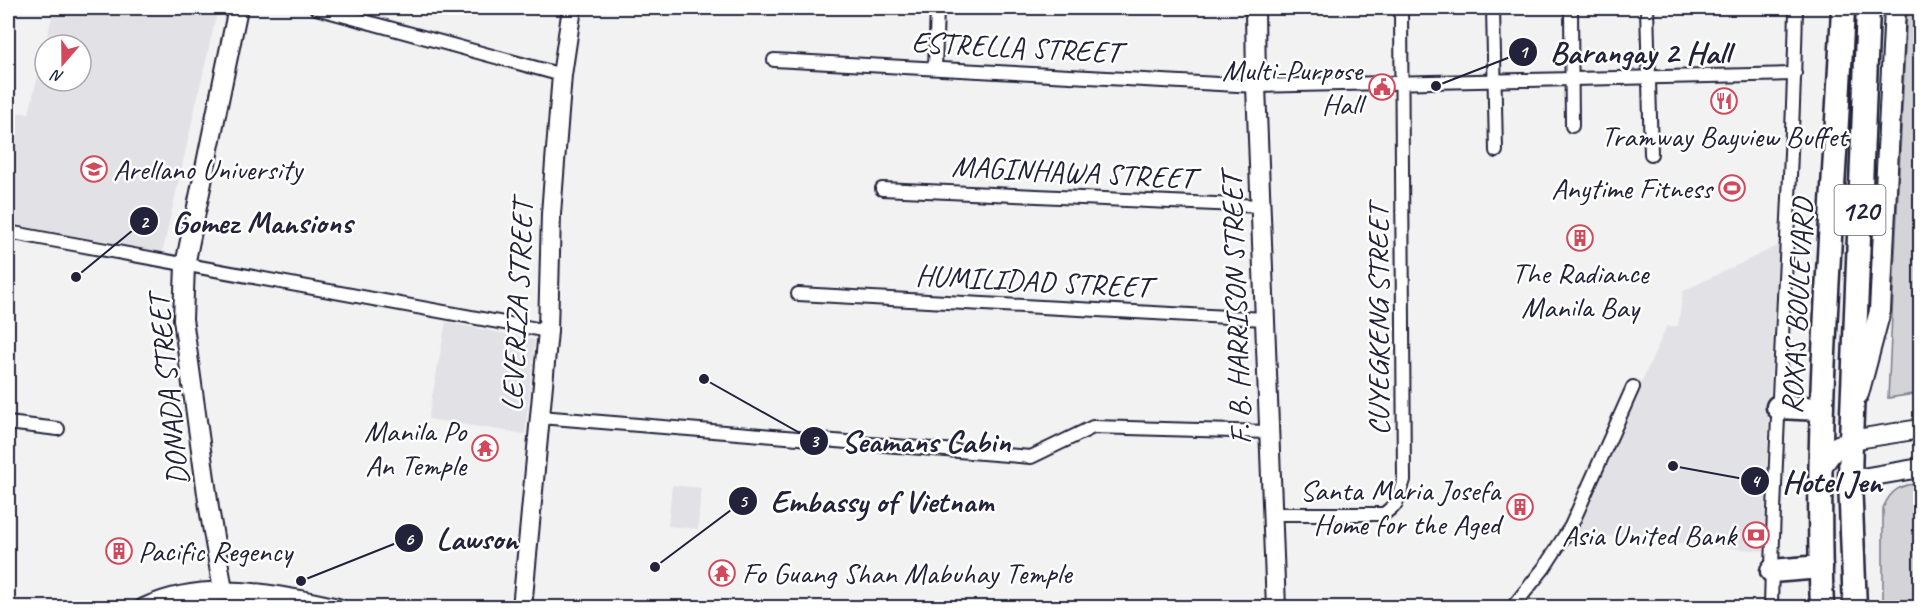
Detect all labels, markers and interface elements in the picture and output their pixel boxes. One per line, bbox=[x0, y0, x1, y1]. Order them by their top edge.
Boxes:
street label: ESTRELLA STREET bbox=[911, 23, 1128, 72]
callout: Barangay 2 Hall bbox=[1508, 27, 1742, 77]
text: Barangay 2 Hall bbox=[1550, 32, 1736, 73]
north arrow bbox=[33, 33, 93, 93]
text: 1 bbox=[1519, 41, 1529, 63]
place label: Multi-Purpose Hall bbox=[1222, 51, 1367, 123]
text: N bbox=[47, 64, 66, 87]
public building icon: Multi-Purpose Hall bbox=[1367, 72, 1397, 102]
restaurant icon: Tramway Bayview Buffet bbox=[1709, 86, 1739, 116]
place label: Tramway Bayview Buffet bbox=[1601, 117, 1850, 155]
street label: MAGINHAWA STREET bbox=[951, 147, 1202, 198]
place label: Arellano University bbox=[113, 150, 305, 188]
school or university icon: Arellano University bbox=[79, 154, 109, 184]
street label: F. B. HARRISON STREET bbox=[1212, 166, 1260, 445]
place label: Anytime Fitness bbox=[1551, 169, 1715, 207]
sports icon: Anytime Fitness bbox=[1717, 173, 1747, 203]
road number: 120 bbox=[1834, 185, 1886, 235]
street label: LEVERIZA STREET bbox=[493, 193, 542, 412]
street label: ROXAS BOULEVARD bbox=[1772, 195, 1822, 415]
callout: Gomez Mansions bbox=[129, 196, 365, 246]
street label: CUYEGKENG STREET bbox=[1359, 198, 1397, 435]
text: Gomez Mansions bbox=[172, 202, 355, 243]
text: 2 bbox=[140, 211, 150, 233]
building icon: The Radiance Manila Bay bbox=[1565, 223, 1595, 253]
place label: The Radiance Manila Bay bbox=[1512, 254, 1651, 326]
street label: HUMILIDAD STREET bbox=[915, 256, 1158, 306]
street label: DONADA STREET bbox=[138, 287, 197, 487]
place label: Manila Po An Temple bbox=[364, 412, 468, 484]
callout: Seamans Cabin bbox=[799, 416, 1022, 466]
text: Seamans Cabin bbox=[842, 421, 1012, 462]
text: 3 bbox=[810, 430, 820, 452]
temple icon: Manila Po An Temple bbox=[470, 433, 500, 463]
callout: Hotel Jen bbox=[1740, 456, 1894, 506]
text: Hotel Jen bbox=[1782, 461, 1884, 502]
text: 4 bbox=[1751, 470, 1761, 492]
place label: Santa Maria Josefa Home for the Aged bbox=[1300, 471, 1504, 543]
callout: Embassy of Vietnam bbox=[728, 476, 1005, 526]
text: Embassy of Vietnam bbox=[770, 481, 995, 522]
text: 5 bbox=[739, 490, 749, 512]
building icon: Santa Maria Josefa Home for the Aged bbox=[1505, 492, 1535, 522]
callout: Lawson bbox=[394, 513, 529, 563]
place label: Asia United Bank bbox=[1562, 516, 1738, 554]
text: Lawson bbox=[436, 518, 520, 559]
bank icon: Asia United Bank bbox=[1741, 520, 1771, 550]
text: 6 bbox=[405, 528, 415, 550]
place label: Pacific Regency bbox=[138, 532, 295, 570]
building icon: Pacific Regency bbox=[104, 536, 134, 566]
place label: Fo Guang Shan Mabuhay Temple bbox=[742, 554, 1074, 592]
temple icon: Fo Guang Shan Mabuhay Temple bbox=[707, 558, 737, 588]

